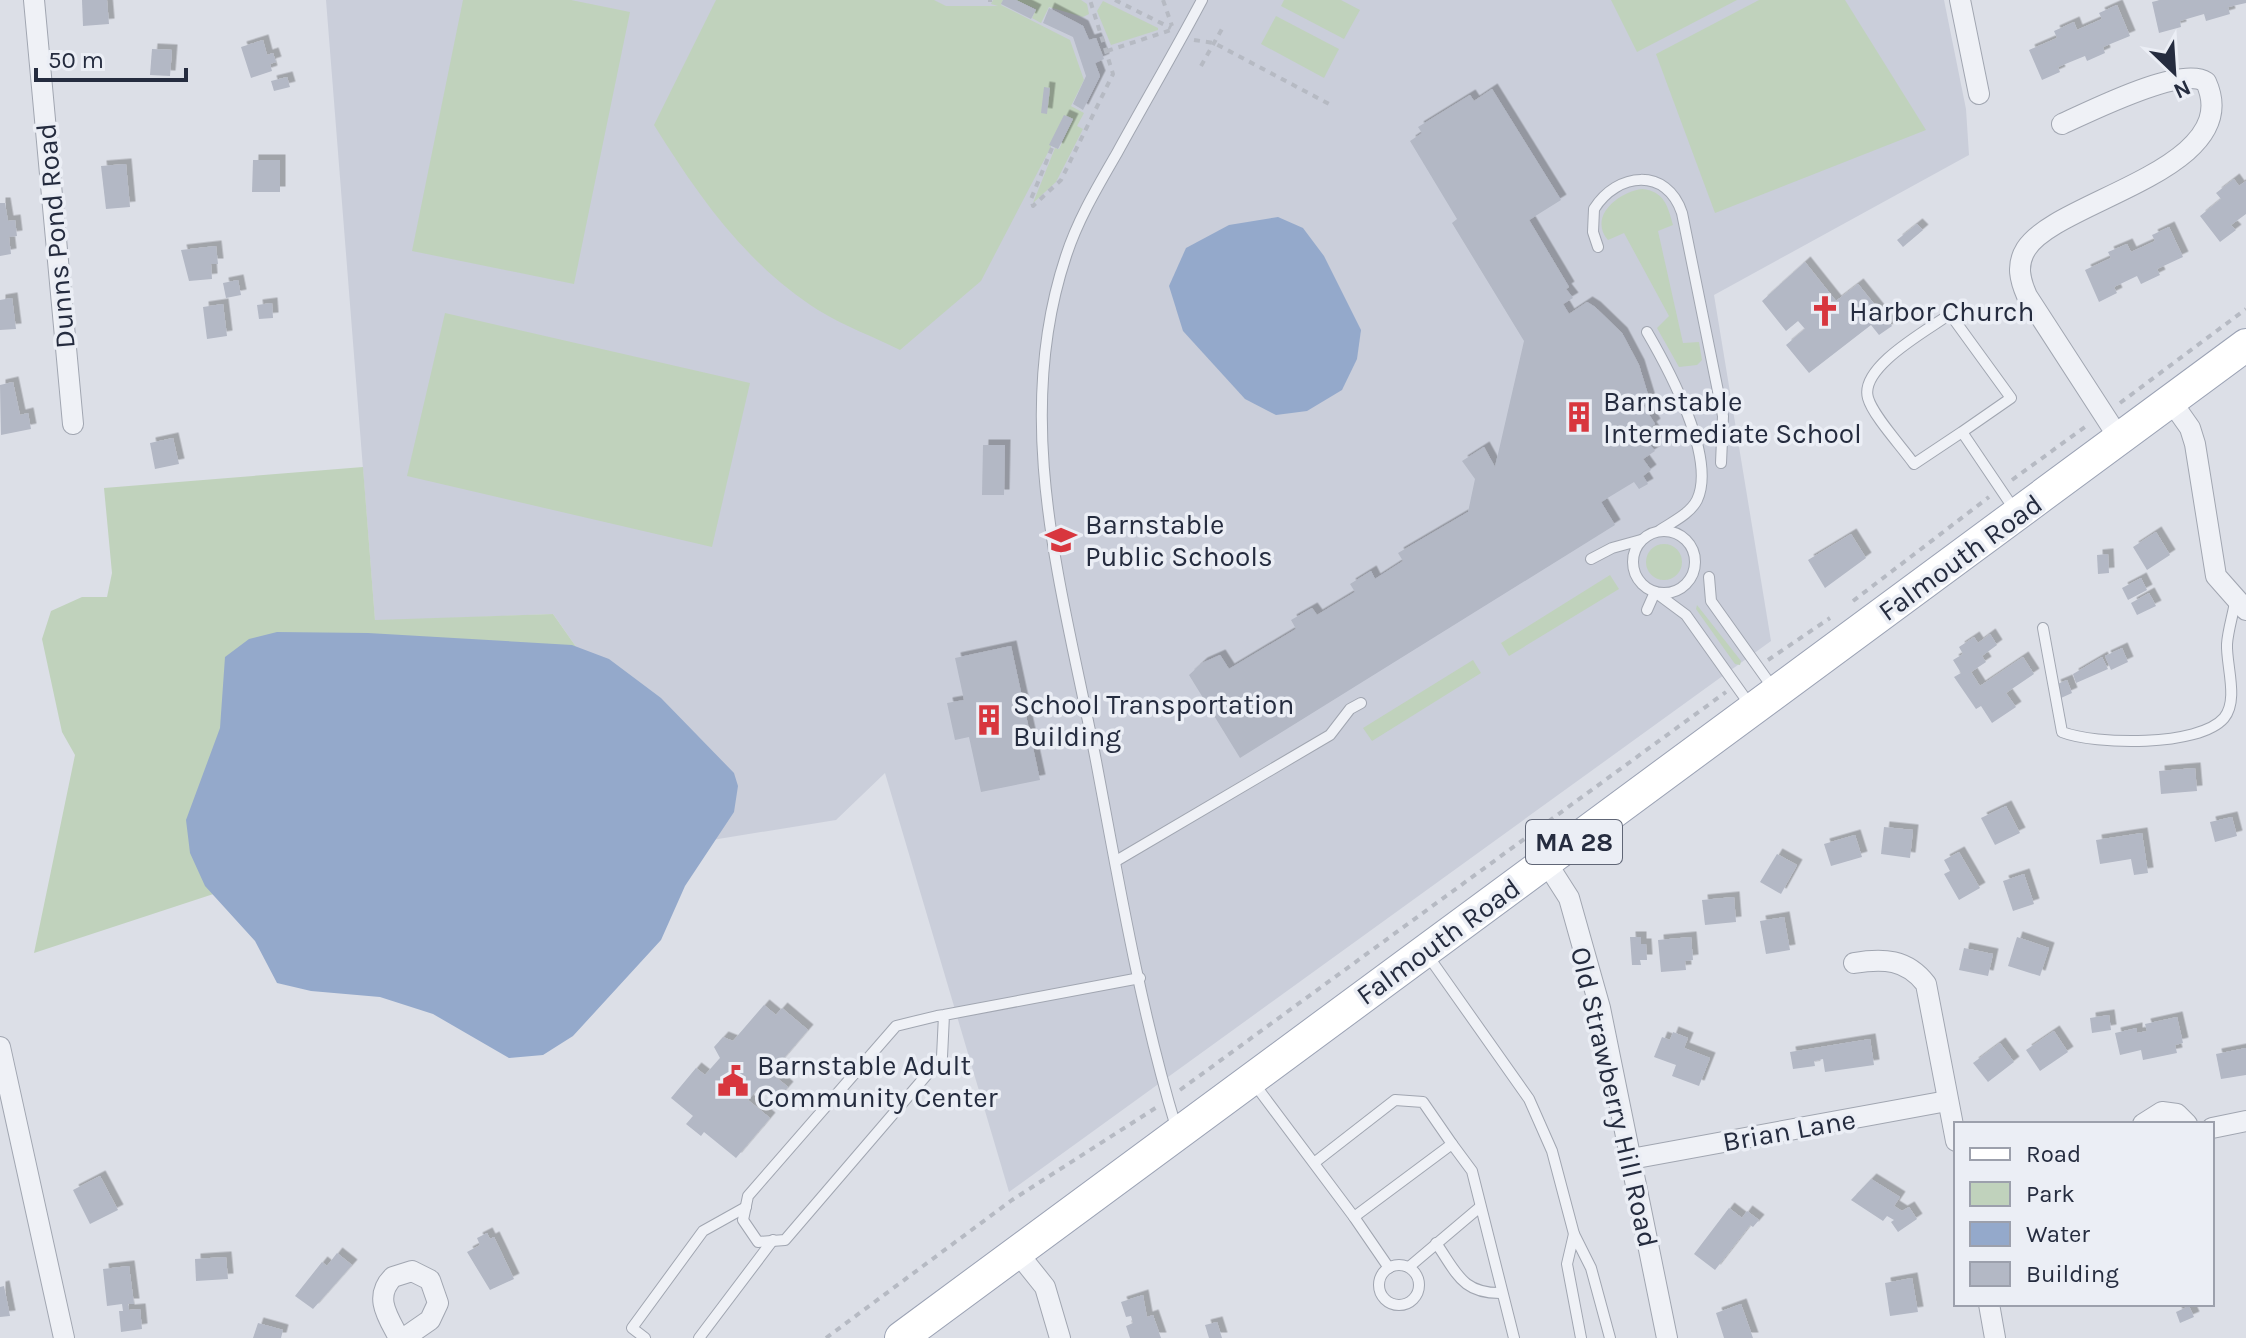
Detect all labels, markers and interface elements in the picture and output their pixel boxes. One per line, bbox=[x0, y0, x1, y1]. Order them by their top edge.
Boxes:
scale bar bbox=[36, 32, 186, 82]
north arrow bbox=[2134, 32, 2214, 112]
text: 50 m bbox=[48, 46, 104, 74]
text: N bbox=[2169, 74, 2195, 104]
street label: Dunns Pond Road bbox=[29, 122, 82, 350]
church icon: Harbor Church bbox=[1808, 294, 1842, 328]
place label: Harbor Church bbox=[1849, 295, 2034, 328]
place label: Barnstable Intermediate School bbox=[1603, 385, 1862, 450]
building icon: Barnstable Intermediate School bbox=[1562, 400, 1596, 434]
street label: Falmouth Road bbox=[1872, 487, 2049, 628]
place label: Barnstable Public Schools bbox=[1085, 508, 1273, 573]
school or university icon: Barnstable Public Schools bbox=[1044, 523, 1078, 557]
place label: School Transportation Building bbox=[1013, 688, 1294, 753]
building icon: School Transportation Building bbox=[972, 703, 1006, 737]
road number: MA 28 bbox=[1526, 820, 1622, 864]
street label: Falmouth Road bbox=[1350, 871, 1527, 1012]
street label: Old Strawberry Hill Road bbox=[1564, 944, 1665, 1250]
place label: Barnstable Adult Community Center bbox=[757, 1049, 999, 1114]
public building icon: Barnstable Adult Community Center bbox=[716, 1064, 750, 1098]
street label: Brian Lane bbox=[1720, 1103, 1858, 1158]
legend bbox=[1954, 1122, 2214, 1306]
text: Road bbox=[2026, 1140, 2081, 1168]
text: Park bbox=[2026, 1180, 2075, 1208]
text: Water bbox=[2026, 1220, 2090, 1248]
text: Building bbox=[2026, 1260, 2119, 1288]

